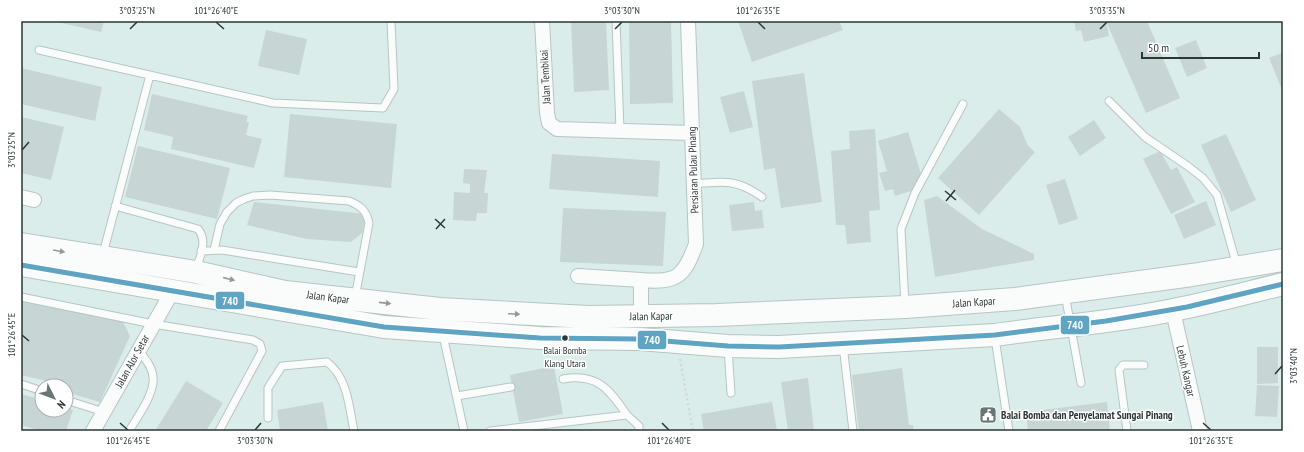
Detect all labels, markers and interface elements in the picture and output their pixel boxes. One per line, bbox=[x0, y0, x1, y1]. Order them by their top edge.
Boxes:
text: 3°03'25"N bbox=[119, 4, 155, 17]
text: 101°26'40"E bbox=[194, 4, 238, 17]
text: 3°03'30"N bbox=[604, 4, 640, 17]
text: 101°26'35"E bbox=[736, 4, 780, 17]
text: 3°03'35"N bbox=[1089, 4, 1125, 17]
scale bar bbox=[1142, 34, 1259, 60]
text: 50 m bbox=[1148, 40, 1169, 55]
street label: Jalan Tembikai bbox=[537, 49, 553, 106]
street label: Persiaran Pulau Pinang bbox=[684, 126, 702, 214]
text: 3°03'25"N bbox=[5, 132, 18, 168]
one-way arrow bbox=[53, 248, 65, 254]
one-way arrow bbox=[223, 277, 235, 283]
street label: Jalan Kapar bbox=[305, 287, 350, 307]
line badge: 740 bbox=[215, 291, 245, 310]
text: 740 bbox=[222, 294, 238, 308]
street label: Jalan Kapar bbox=[951, 294, 996, 311]
one-way arrow bbox=[379, 300, 391, 307]
street label: Jalan Kapar bbox=[628, 309, 673, 323]
one-way arrow bbox=[508, 310, 520, 317]
text: 101°26'45"E bbox=[5, 313, 18, 357]
line badge: 740 bbox=[1060, 315, 1090, 335]
text: 740 bbox=[1067, 318, 1083, 332]
line badge: 740 bbox=[637, 330, 667, 350]
street label: Jalan Alor Setar bbox=[111, 332, 152, 391]
marker: Balai Bomba Klang Utara bbox=[560, 333, 570, 343]
text: 740 bbox=[644, 333, 660, 347]
place label: Balai Bomba Klang Utara bbox=[543, 344, 587, 370]
street label: Lebuh Kangar bbox=[1173, 344, 1199, 398]
text: 3°03'40"N bbox=[1287, 348, 1300, 384]
north arrow bbox=[34, 378, 74, 418]
text: N bbox=[54, 398, 69, 412]
public building icon: Balai Bomba dan Penyelamat Sungai Pinang bbox=[978, 405, 998, 425]
place label: Balai Bomba dan Penyelamat Sungai Pinang bbox=[1001, 408, 1173, 422]
text: 101°26'45"E bbox=[106, 434, 150, 447]
text: 3°03'30"N bbox=[237, 434, 273, 447]
text: 101°26'40"E bbox=[647, 434, 691, 447]
text: 101°26'35"E bbox=[1189, 434, 1233, 447]

